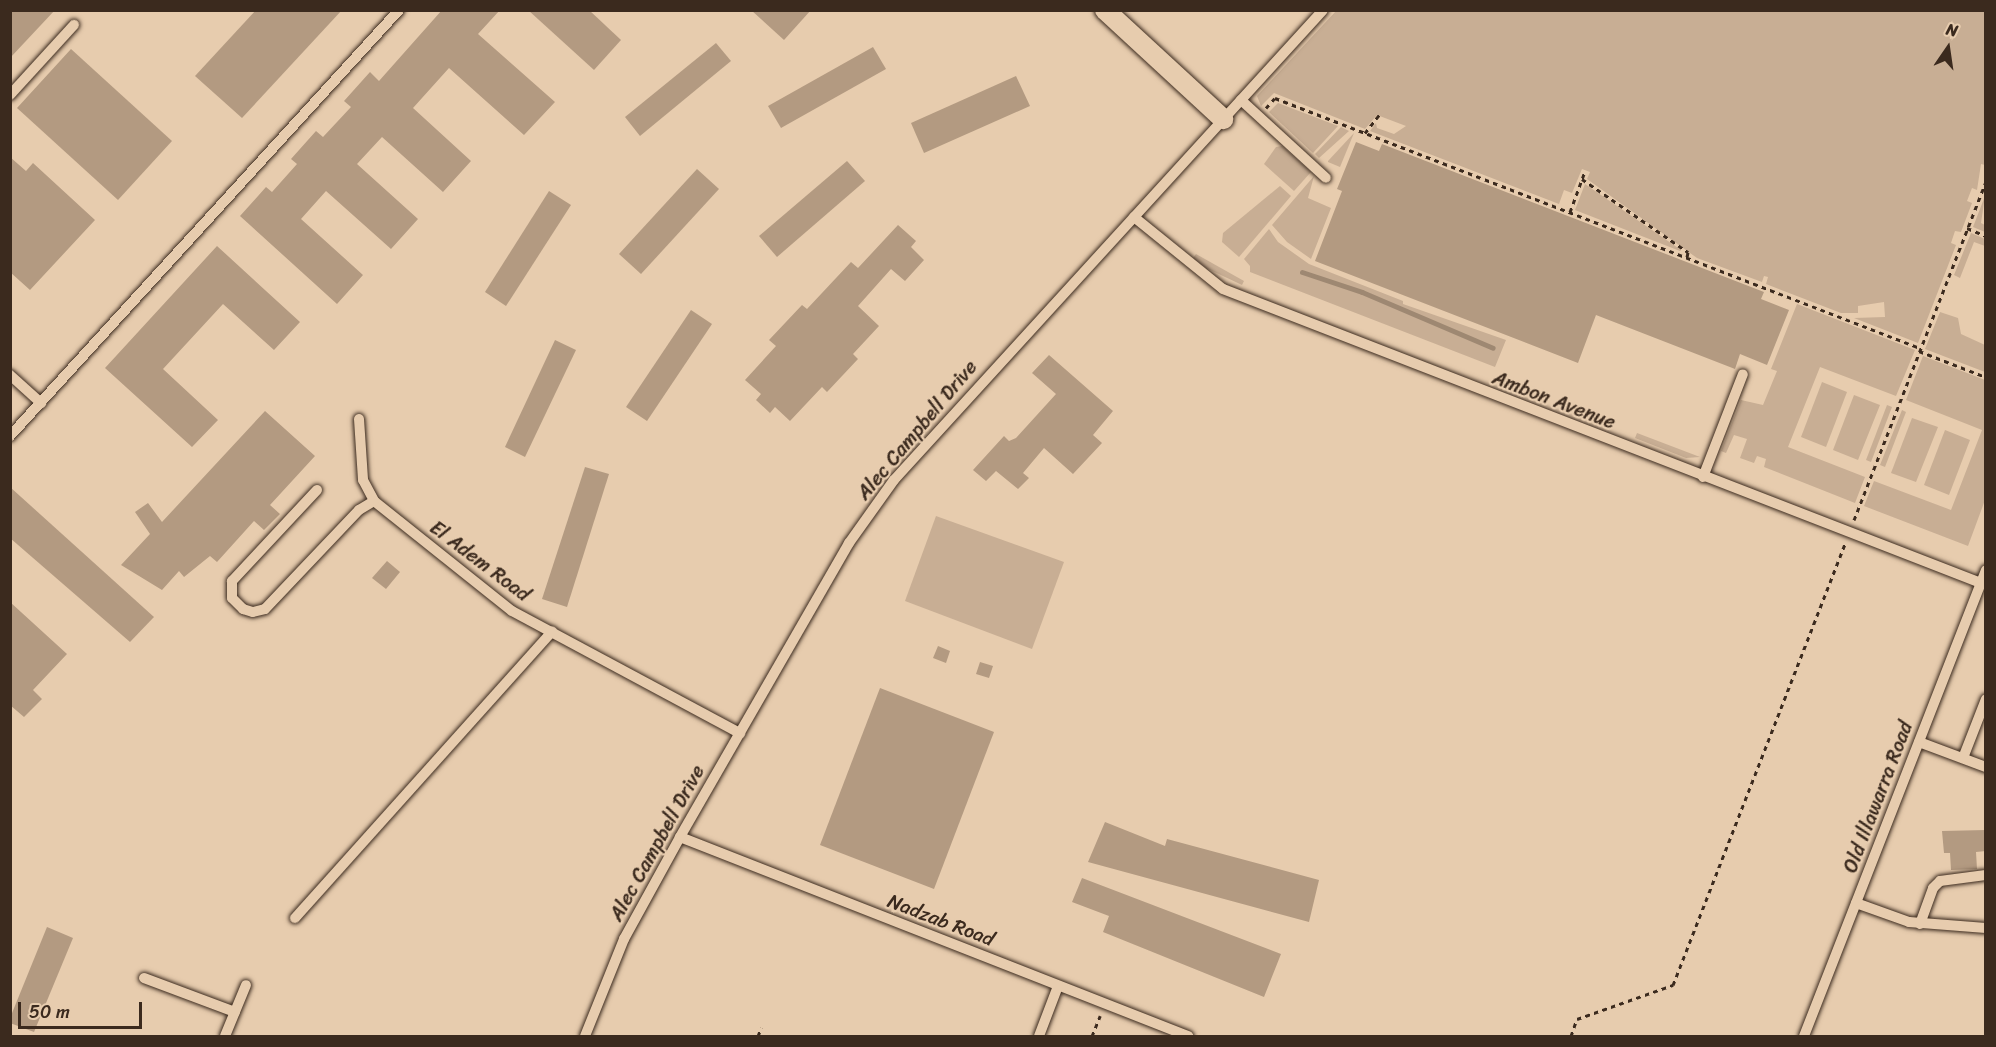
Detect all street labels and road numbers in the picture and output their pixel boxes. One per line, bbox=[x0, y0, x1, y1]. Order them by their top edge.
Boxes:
street label: Alec Campbell Drive bbox=[851, 355, 983, 505]
street label: Ambon Avenue bbox=[1489, 366, 1619, 434]
street label: El Adem Road bbox=[425, 515, 535, 607]
street label: Old Illawarra Road bbox=[1838, 717, 1918, 877]
street label: Alec Campbell Drive bbox=[604, 760, 710, 926]
street label: Nadzab Road bbox=[884, 889, 998, 951]

